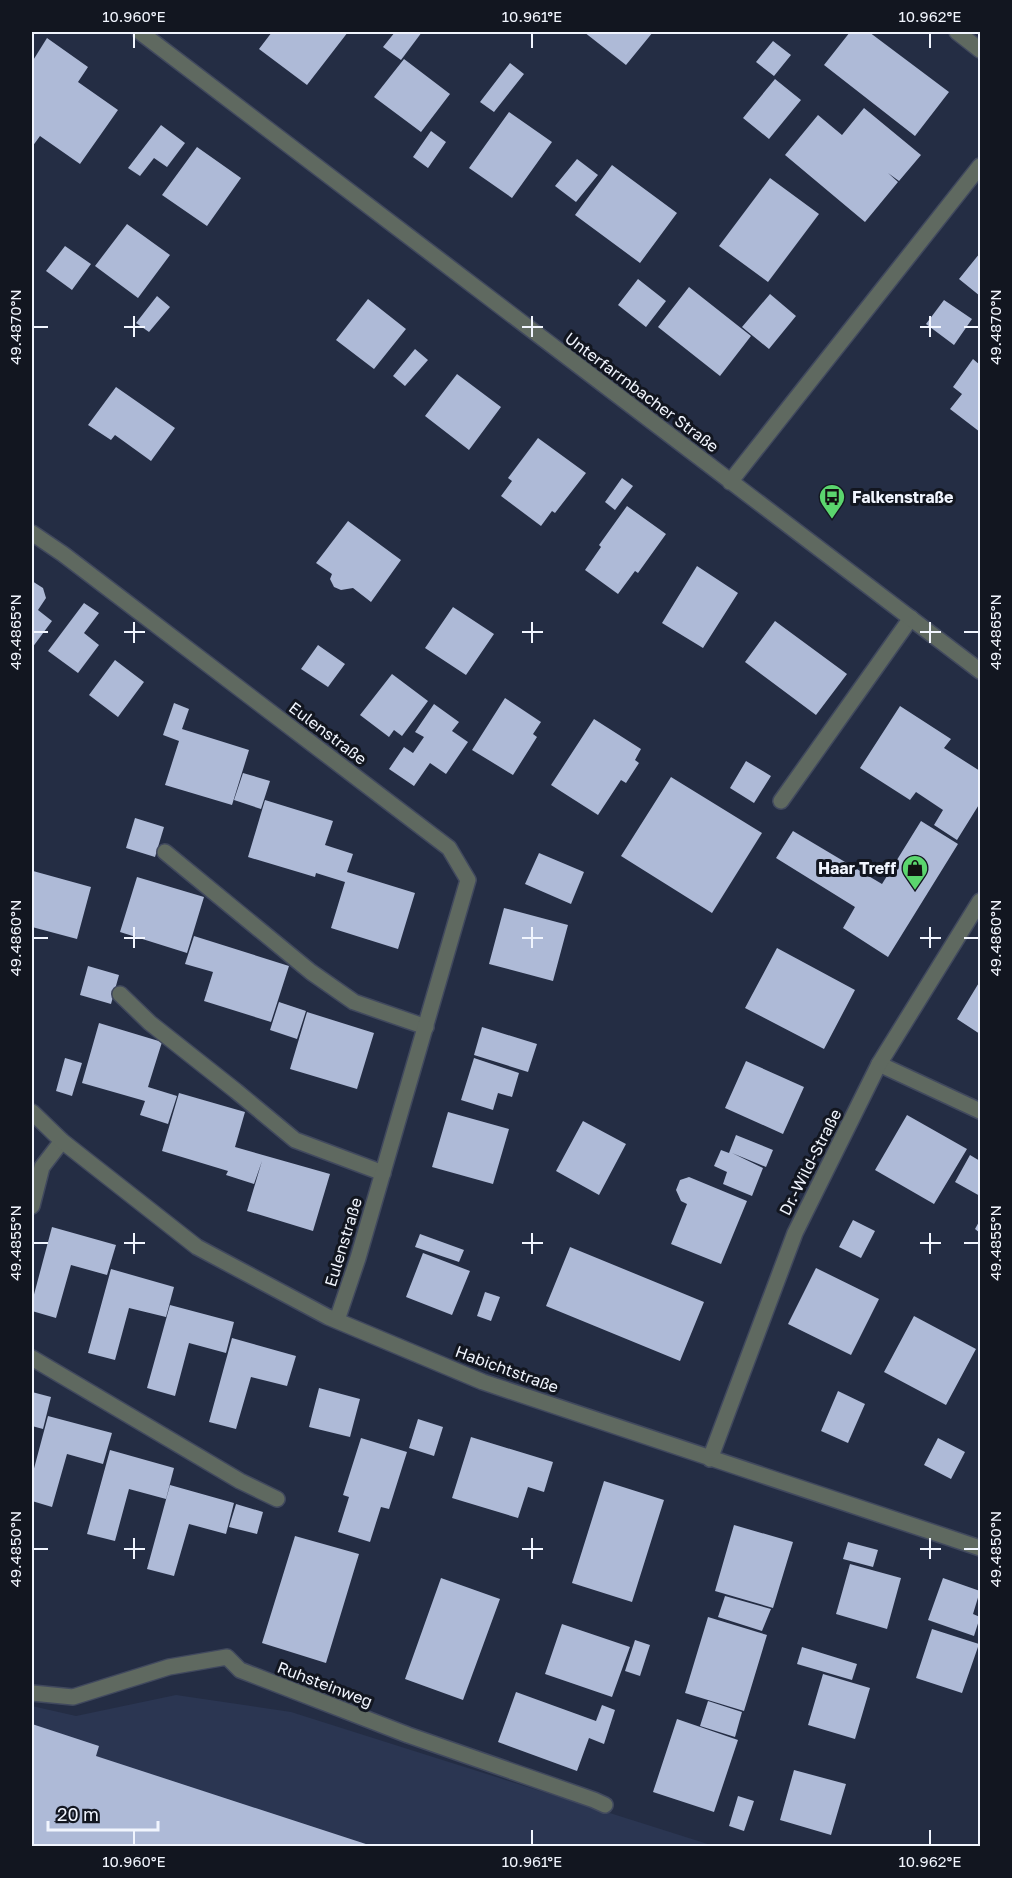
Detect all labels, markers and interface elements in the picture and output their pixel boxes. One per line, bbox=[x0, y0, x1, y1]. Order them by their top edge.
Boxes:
text: 10.960°E bbox=[102, 7, 166, 25]
text: 10.961°E bbox=[502, 7, 562, 25]
text: 10.962°E bbox=[899, 7, 961, 25]
text: 49.4870°N bbox=[6, 289, 24, 365]
text: 49.4870°N bbox=[986, 289, 1004, 365]
street label: Unterfarrnbacher Straße bbox=[561, 328, 723, 456]
bus stop icon: Falkenstraße bbox=[817, 482, 847, 520]
place label: Falkenstraße bbox=[852, 487, 953, 507]
text: 49.4865°N bbox=[6, 594, 24, 670]
text: 49.4865°N bbox=[986, 594, 1004, 670]
street label: Eulenstraße bbox=[285, 697, 371, 769]
shop icon: Haar Treff bbox=[900, 853, 930, 891]
place label: Haar Treff bbox=[818, 858, 896, 878]
text: 49.4860°N bbox=[6, 900, 24, 976]
text: 49.4860°N bbox=[986, 900, 1004, 976]
street label: Dr.-Wild-Straße bbox=[775, 1105, 845, 1219]
street label: Eulenstraße bbox=[320, 1195, 366, 1289]
text: 49.4855°N bbox=[6, 1205, 24, 1281]
text: 49.4855°N bbox=[986, 1205, 1004, 1281]
street label: Habichtstraße bbox=[453, 1341, 561, 1397]
text: 49.4850°N bbox=[6, 1511, 24, 1587]
text: 49.4850°N bbox=[986, 1511, 1004, 1587]
street label: Ruhsteinweg bbox=[275, 1657, 375, 1711]
scale bar bbox=[48, 1794, 158, 1832]
text: 20 m bbox=[57, 1803, 99, 1825]
text: 10.960°E bbox=[102, 1852, 166, 1870]
text: 10.961°E bbox=[502, 1852, 562, 1870]
text: 10.962°E bbox=[899, 1852, 961, 1870]

